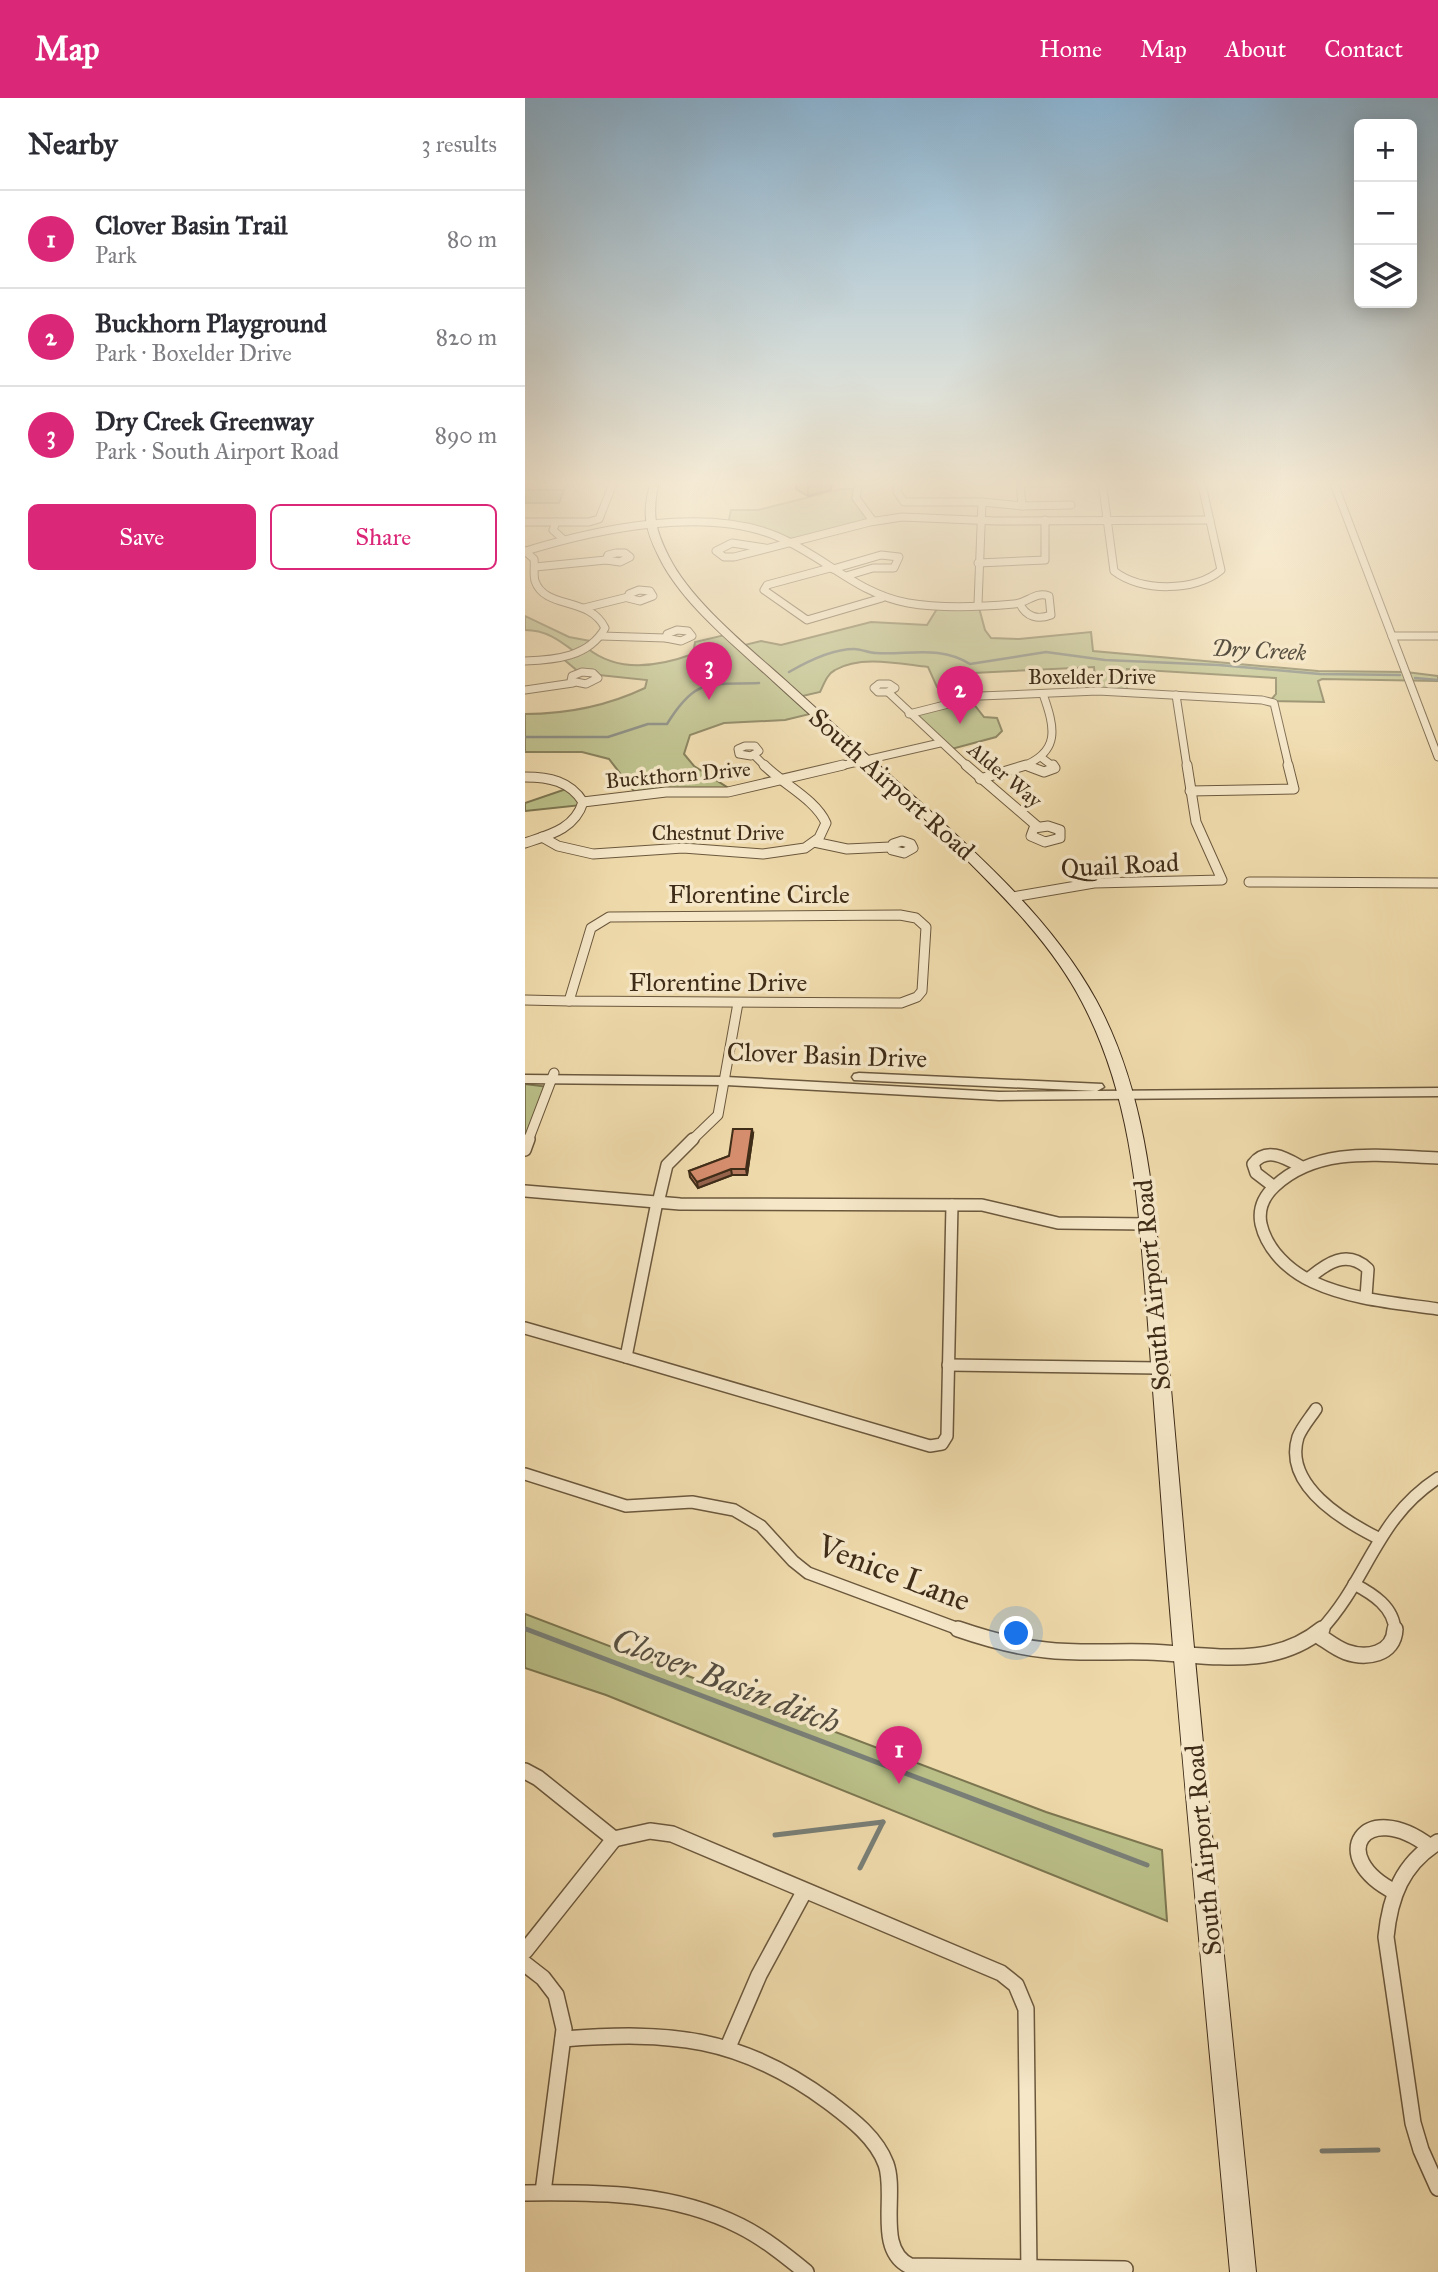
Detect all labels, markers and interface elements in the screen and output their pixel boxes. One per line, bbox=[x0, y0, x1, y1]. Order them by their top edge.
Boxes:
text: Map bbox=[35, 29, 99, 69]
text: Home bbox=[1039, 34, 1102, 64]
text: Map bbox=[1140, 34, 1187, 64]
text: About bbox=[1225, 34, 1286, 64]
text: Contact bbox=[1324, 34, 1403, 64]
map controls bbox=[1354, 119, 1417, 308]
button: + bbox=[1354, 119, 1417, 182]
text: Nearby bbox=[28, 126, 118, 162]
text: 3 results bbox=[421, 130, 497, 158]
button: − bbox=[1354, 182, 1417, 245]
text: Clover Basin Trail bbox=[95, 209, 288, 241]
text: 1 bbox=[46, 225, 56, 253]
text: 80 m bbox=[447, 225, 497, 253]
text: Park bbox=[95, 241, 137, 269]
button: layers bbox=[1354, 245, 1417, 308]
text: Buckhorn Playground bbox=[95, 307, 327, 339]
text: 2 bbox=[45, 323, 57, 351]
text: 820 m bbox=[436, 323, 497, 351]
text: Park · Boxelder Drive bbox=[95, 339, 292, 367]
text: Dry Creek Greenway bbox=[95, 405, 313, 437]
text: 3 bbox=[46, 421, 56, 449]
text: 890 m bbox=[435, 421, 497, 449]
text: Park · South Airport Road bbox=[95, 437, 339, 465]
button: Save bbox=[28, 504, 256, 570]
button: Share bbox=[270, 504, 497, 570]
water label: Dry Creek bbox=[1211, 634, 1307, 666]
pin: 3 bbox=[686, 642, 732, 700]
street label: Boxelder Drive bbox=[1028, 664, 1156, 690]
pin: 2 bbox=[937, 666, 983, 724]
street label: South Airport Road bbox=[803, 701, 981, 867]
street label: Alder Way bbox=[962, 736, 1048, 814]
street label: Buckthorn Drive bbox=[604, 756, 752, 794]
street label: Chestnut Drive bbox=[652, 820, 785, 846]
street label: Quail Road bbox=[1060, 846, 1180, 884]
street label: Florentine Circle bbox=[668, 878, 850, 910]
street label: Florentine Drive bbox=[629, 966, 807, 998]
street label: Clover Basin Drive bbox=[726, 1036, 928, 1074]
street label: South Airport Road bbox=[1127, 1178, 1177, 1392]
street label: Venice Lane bbox=[811, 1526, 976, 1620]
your location bbox=[999, 1616, 1033, 1650]
water label: Clover Basin ditch bbox=[607, 1619, 845, 1743]
pin: 1 bbox=[876, 1726, 922, 1784]
street label: South Airport Road bbox=[1178, 1743, 1228, 1957]

